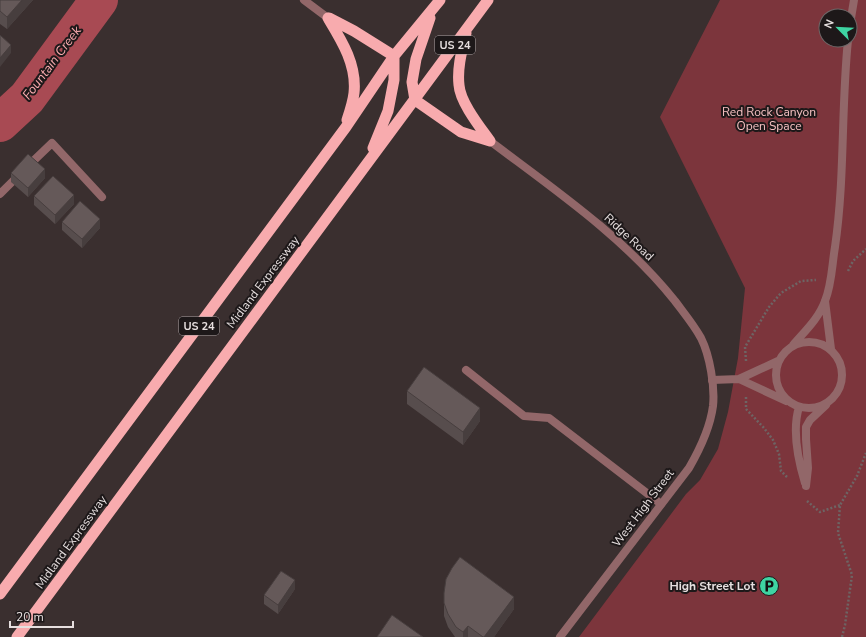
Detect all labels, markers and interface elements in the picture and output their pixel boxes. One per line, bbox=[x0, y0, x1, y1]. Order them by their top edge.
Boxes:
north arrow bbox=[818, 8, 858, 48]
text: N bbox=[821, 17, 838, 31]
water label: Fountain Creek bbox=[18, 22, 86, 103]
road number: US 24 bbox=[435, 36, 475, 54]
park label: Red Rock Canyon Open Space bbox=[722, 104, 816, 134]
street label: Ridge Road bbox=[601, 210, 657, 264]
street label: Midland Expressway bbox=[223, 232, 303, 331]
road number: US 24 bbox=[179, 317, 219, 335]
street label: West High Street bbox=[608, 465, 678, 550]
street label: Midland Expressway bbox=[32, 491, 111, 592]
parking icon: High Street Lot bbox=[758, 575, 780, 597]
place label: High Street Lot bbox=[669, 578, 755, 594]
scale bar bbox=[10, 603, 73, 629]
text: 20 m bbox=[16, 609, 44, 625]

